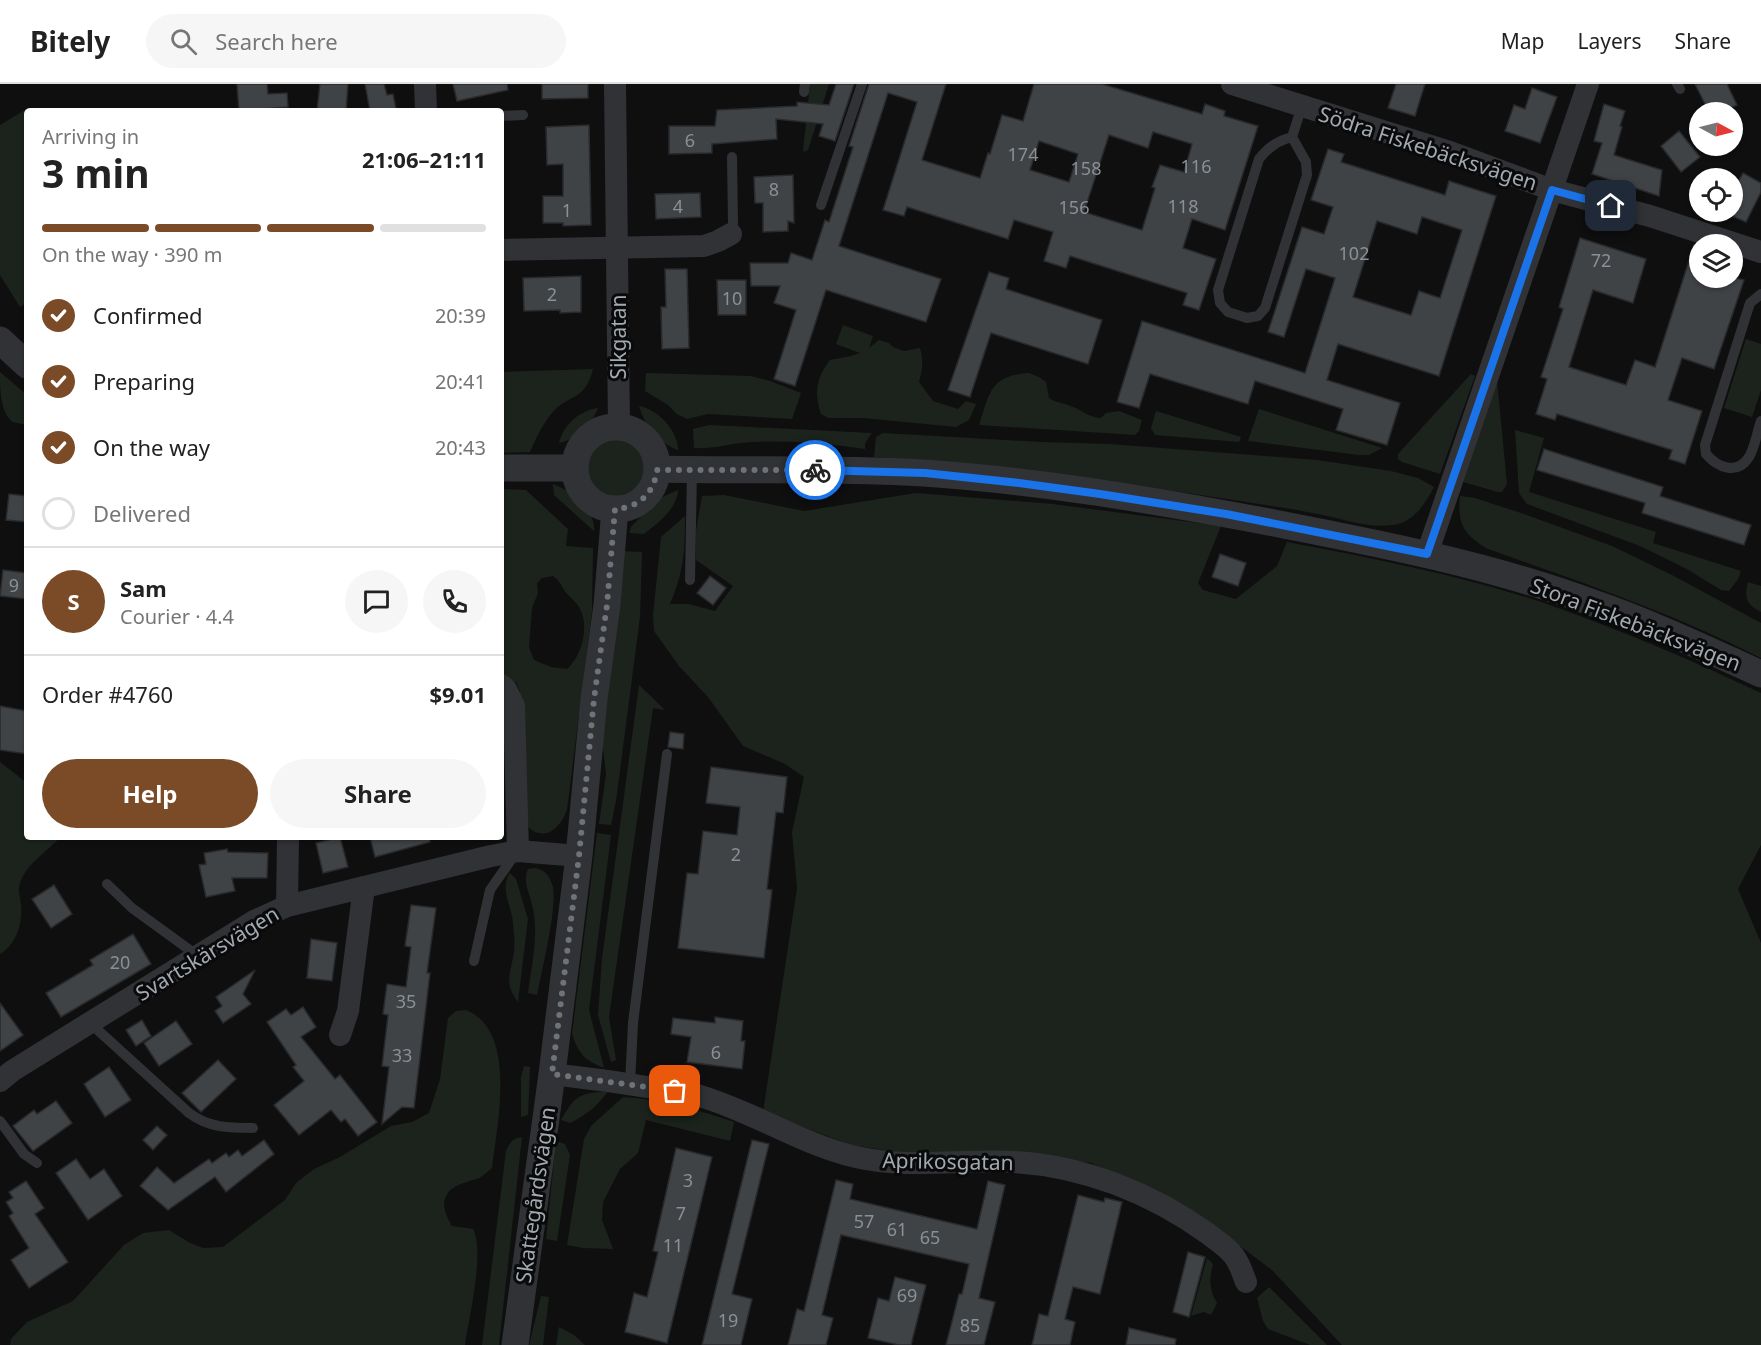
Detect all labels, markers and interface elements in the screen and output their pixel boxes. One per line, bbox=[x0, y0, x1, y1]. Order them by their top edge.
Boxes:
search box bbox=[146, 14, 566, 68]
text: Bitely bbox=[30, 22, 110, 60]
icon: search bbox=[167, 25, 200, 58]
text: Search here bbox=[215, 26, 338, 56]
text: Map bbox=[1501, 27, 1545, 55]
text: Layers bbox=[1578, 27, 1642, 55]
text: Share bbox=[1675, 27, 1731, 55]
street label: Södra Fiskebäcksvägen bbox=[1315, 99, 1541, 197]
north arrow bbox=[1689, 102, 1743, 156]
map controls bbox=[1689, 102, 1743, 288]
text: Arriving in bbox=[42, 123, 139, 150]
house number: 6 bbox=[685, 128, 695, 152]
house number: 174 bbox=[1008, 142, 1038, 166]
text: 21:06–21:11 bbox=[362, 144, 486, 174]
text: 3 min bbox=[42, 146, 149, 199]
house number: 116 bbox=[1181, 154, 1211, 178]
house number: 158 bbox=[1071, 156, 1101, 180]
button: locate bbox=[1689, 168, 1743, 222]
house number: 8 bbox=[769, 177, 779, 201]
pin bbox=[1585, 180, 1636, 231]
icon: home bbox=[1594, 189, 1627, 222]
house number: 4 bbox=[673, 194, 683, 218]
house number: 118 bbox=[1168, 194, 1198, 218]
house number: 156 bbox=[1059, 195, 1089, 219]
house number: 1 bbox=[562, 198, 572, 222]
button: layers bbox=[1689, 234, 1743, 288]
text: On the way · 390 m bbox=[42, 241, 222, 268]
house number: 102 bbox=[1339, 241, 1369, 265]
house number: 72 bbox=[1591, 248, 1611, 272]
house number: 2 bbox=[547, 282, 557, 306]
house number: 10 bbox=[722, 286, 742, 310]
street label: Sikgatan bbox=[604, 294, 632, 380]
icon: check bbox=[42, 299, 75, 332]
text: Confirmed bbox=[93, 300, 203, 330]
text: 20:39 bbox=[435, 302, 486, 329]
icon: check bbox=[42, 365, 75, 398]
text: Preparing bbox=[93, 366, 195, 396]
text: 20:41 bbox=[435, 368, 486, 395]
icon: check bbox=[42, 431, 75, 464]
text: On the way bbox=[93, 432, 210, 462]
text: 20:43 bbox=[435, 434, 486, 461]
courier bbox=[785, 440, 845, 500]
icon: bike bbox=[799, 454, 832, 487]
text: Delivered bbox=[93, 498, 191, 528]
button: chat bbox=[345, 570, 408, 633]
button: phone bbox=[423, 570, 486, 633]
street label: Stora Fiskebäcksvägen bbox=[1527, 571, 1745, 677]
house number: 9 bbox=[9, 573, 19, 597]
text: Sam bbox=[120, 573, 167, 603]
text: S bbox=[67, 586, 80, 616]
text: Courier · 4.4 bbox=[120, 603, 234, 630]
text: Order #4760 bbox=[42, 679, 173, 709]
text: $9.01 bbox=[429, 679, 486, 709]
button: Help bbox=[42, 759, 258, 828]
button: Share bbox=[270, 759, 486, 828]
house number: 2 bbox=[731, 842, 741, 866]
street label: Svartskärsvägen bbox=[130, 899, 284, 1007]
house number: 20 bbox=[110, 950, 130, 974]
house number: 35 bbox=[396, 989, 416, 1013]
house number: 6 bbox=[711, 1040, 721, 1064]
house number: 33 bbox=[392, 1043, 412, 1067]
pin bbox=[649, 1065, 700, 1116]
icon: bag bbox=[658, 1074, 691, 1107]
street label: Skattegårdsvägen bbox=[509, 1105, 561, 1285]
street label: Aprikosgatan bbox=[882, 1146, 1014, 1176]
house number: 3 bbox=[683, 1168, 693, 1192]
house number: 7 bbox=[676, 1201, 686, 1225]
house number: 57 bbox=[854, 1209, 874, 1233]
house number: 61 bbox=[887, 1217, 907, 1241]
house number: 65 bbox=[920, 1225, 940, 1249]
house number: 11 bbox=[663, 1233, 683, 1257]
house number: 69 bbox=[897, 1283, 917, 1307]
house number: 19 bbox=[718, 1308, 738, 1332]
house number: 85 bbox=[960, 1313, 980, 1337]

